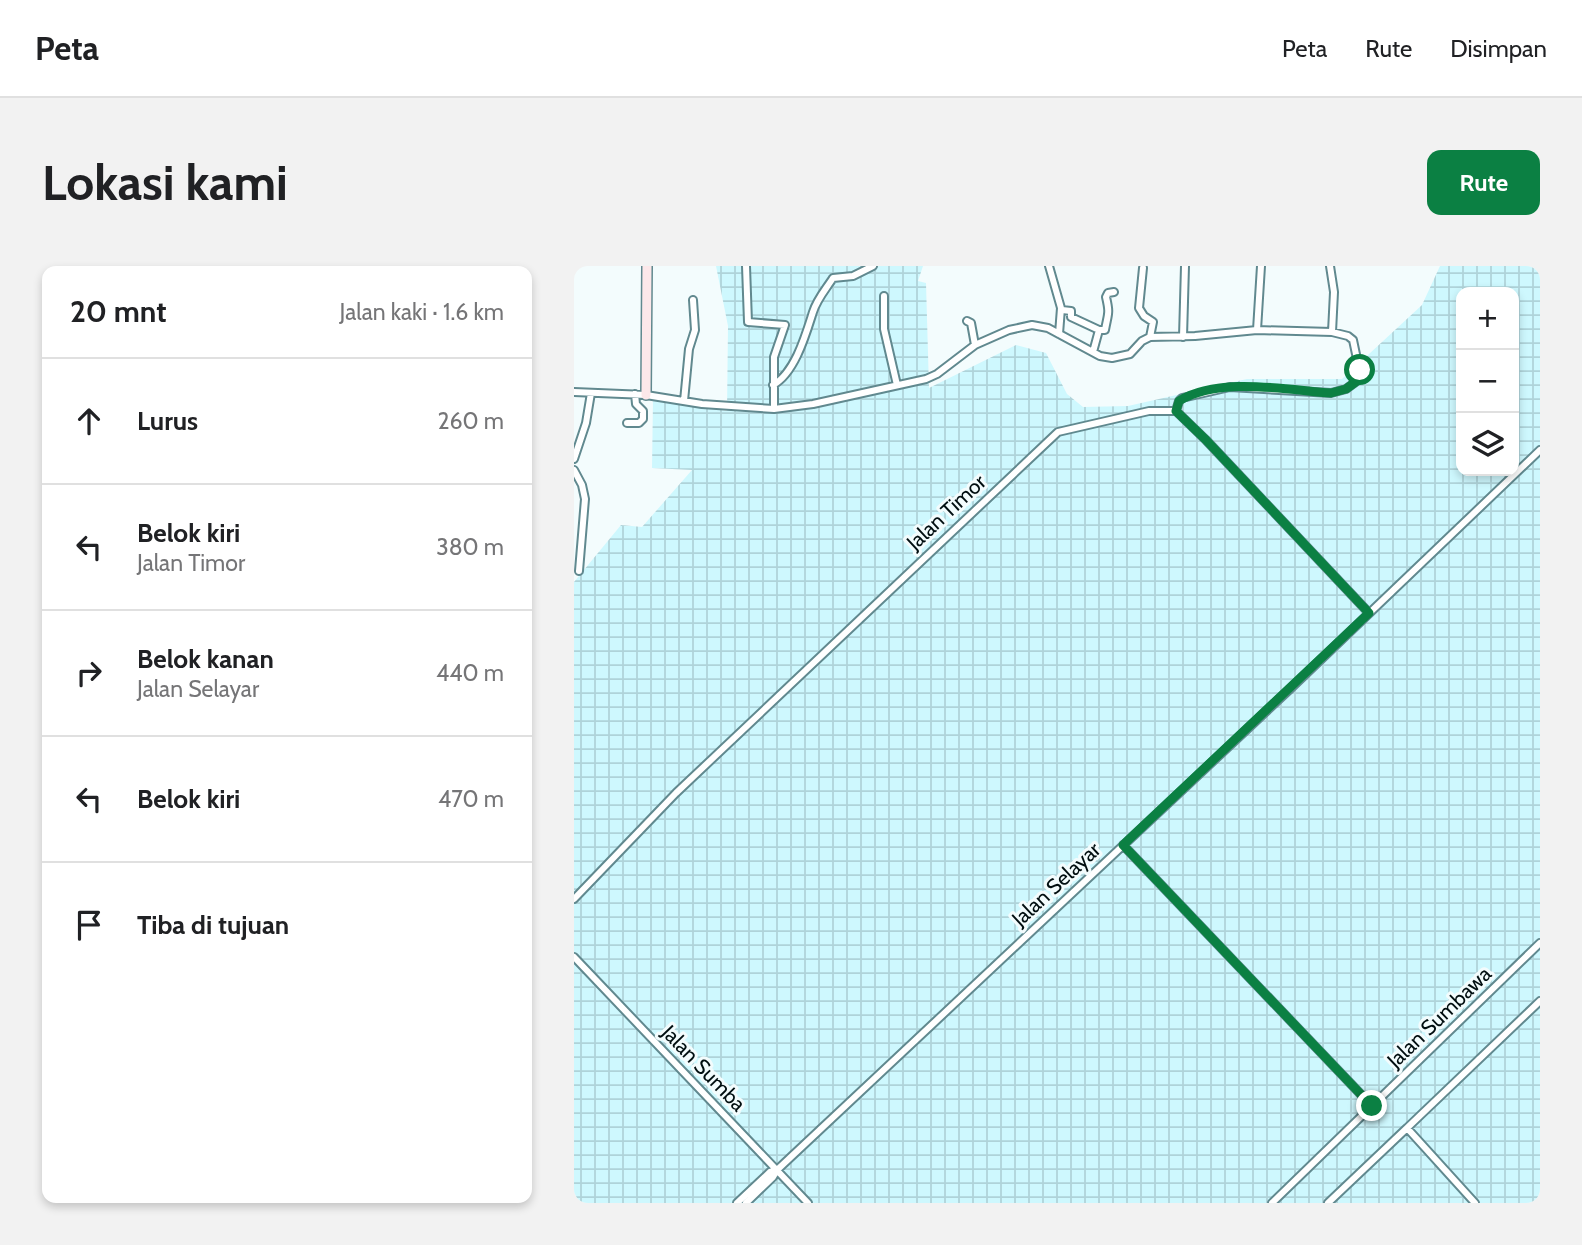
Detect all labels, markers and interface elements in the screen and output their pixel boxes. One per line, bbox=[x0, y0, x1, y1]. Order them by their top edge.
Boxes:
text: Peta bbox=[35, 28, 99, 68]
text: Peta bbox=[1282, 34, 1327, 63]
text: Rute bbox=[1365, 34, 1412, 63]
text: Disimpan bbox=[1450, 34, 1547, 63]
button: Rute bbox=[1427, 150, 1540, 215]
text: Lokasi kami bbox=[42, 153, 288, 212]
map controls bbox=[1456, 287, 1519, 476]
button: + bbox=[1456, 287, 1519, 350]
text: 20 mnt bbox=[70, 293, 167, 330]
text: Jalan kaki · 1.6 km bbox=[340, 298, 504, 326]
button: − bbox=[1456, 350, 1519, 413]
route start bbox=[1344, 354, 1375, 385]
icon: ahead bbox=[70, 402, 108, 440]
text: Lurus bbox=[137, 405, 198, 437]
text: 260 m bbox=[437, 407, 504, 435]
button: layers bbox=[1456, 413, 1519, 476]
street label: Jalan Timor bbox=[901, 469, 991, 556]
text: Belok kiri bbox=[137, 517, 240, 549]
icon: left bbox=[70, 528, 108, 566]
text: 380 m bbox=[436, 533, 504, 561]
text: Jalan Timor bbox=[137, 549, 245, 577]
text: Belok kanan bbox=[137, 643, 274, 675]
icon: right bbox=[70, 654, 108, 692]
text: 440 m bbox=[436, 659, 504, 687]
text: Jalan Selayar bbox=[137, 675, 259, 703]
icon: left bbox=[70, 780, 108, 818]
text: Belok kiri bbox=[137, 783, 240, 815]
text: 470 m bbox=[438, 785, 504, 813]
street label: Jalan Selayar bbox=[1006, 837, 1106, 932]
icon: arrive bbox=[70, 906, 108, 944]
text: Tiba di tujuan bbox=[137, 909, 289, 941]
street label: Jalan Sumbawa bbox=[1381, 961, 1496, 1074]
street label: Jalan Sumba bbox=[656, 1019, 751, 1116]
route end bbox=[1356, 1090, 1387, 1121]

